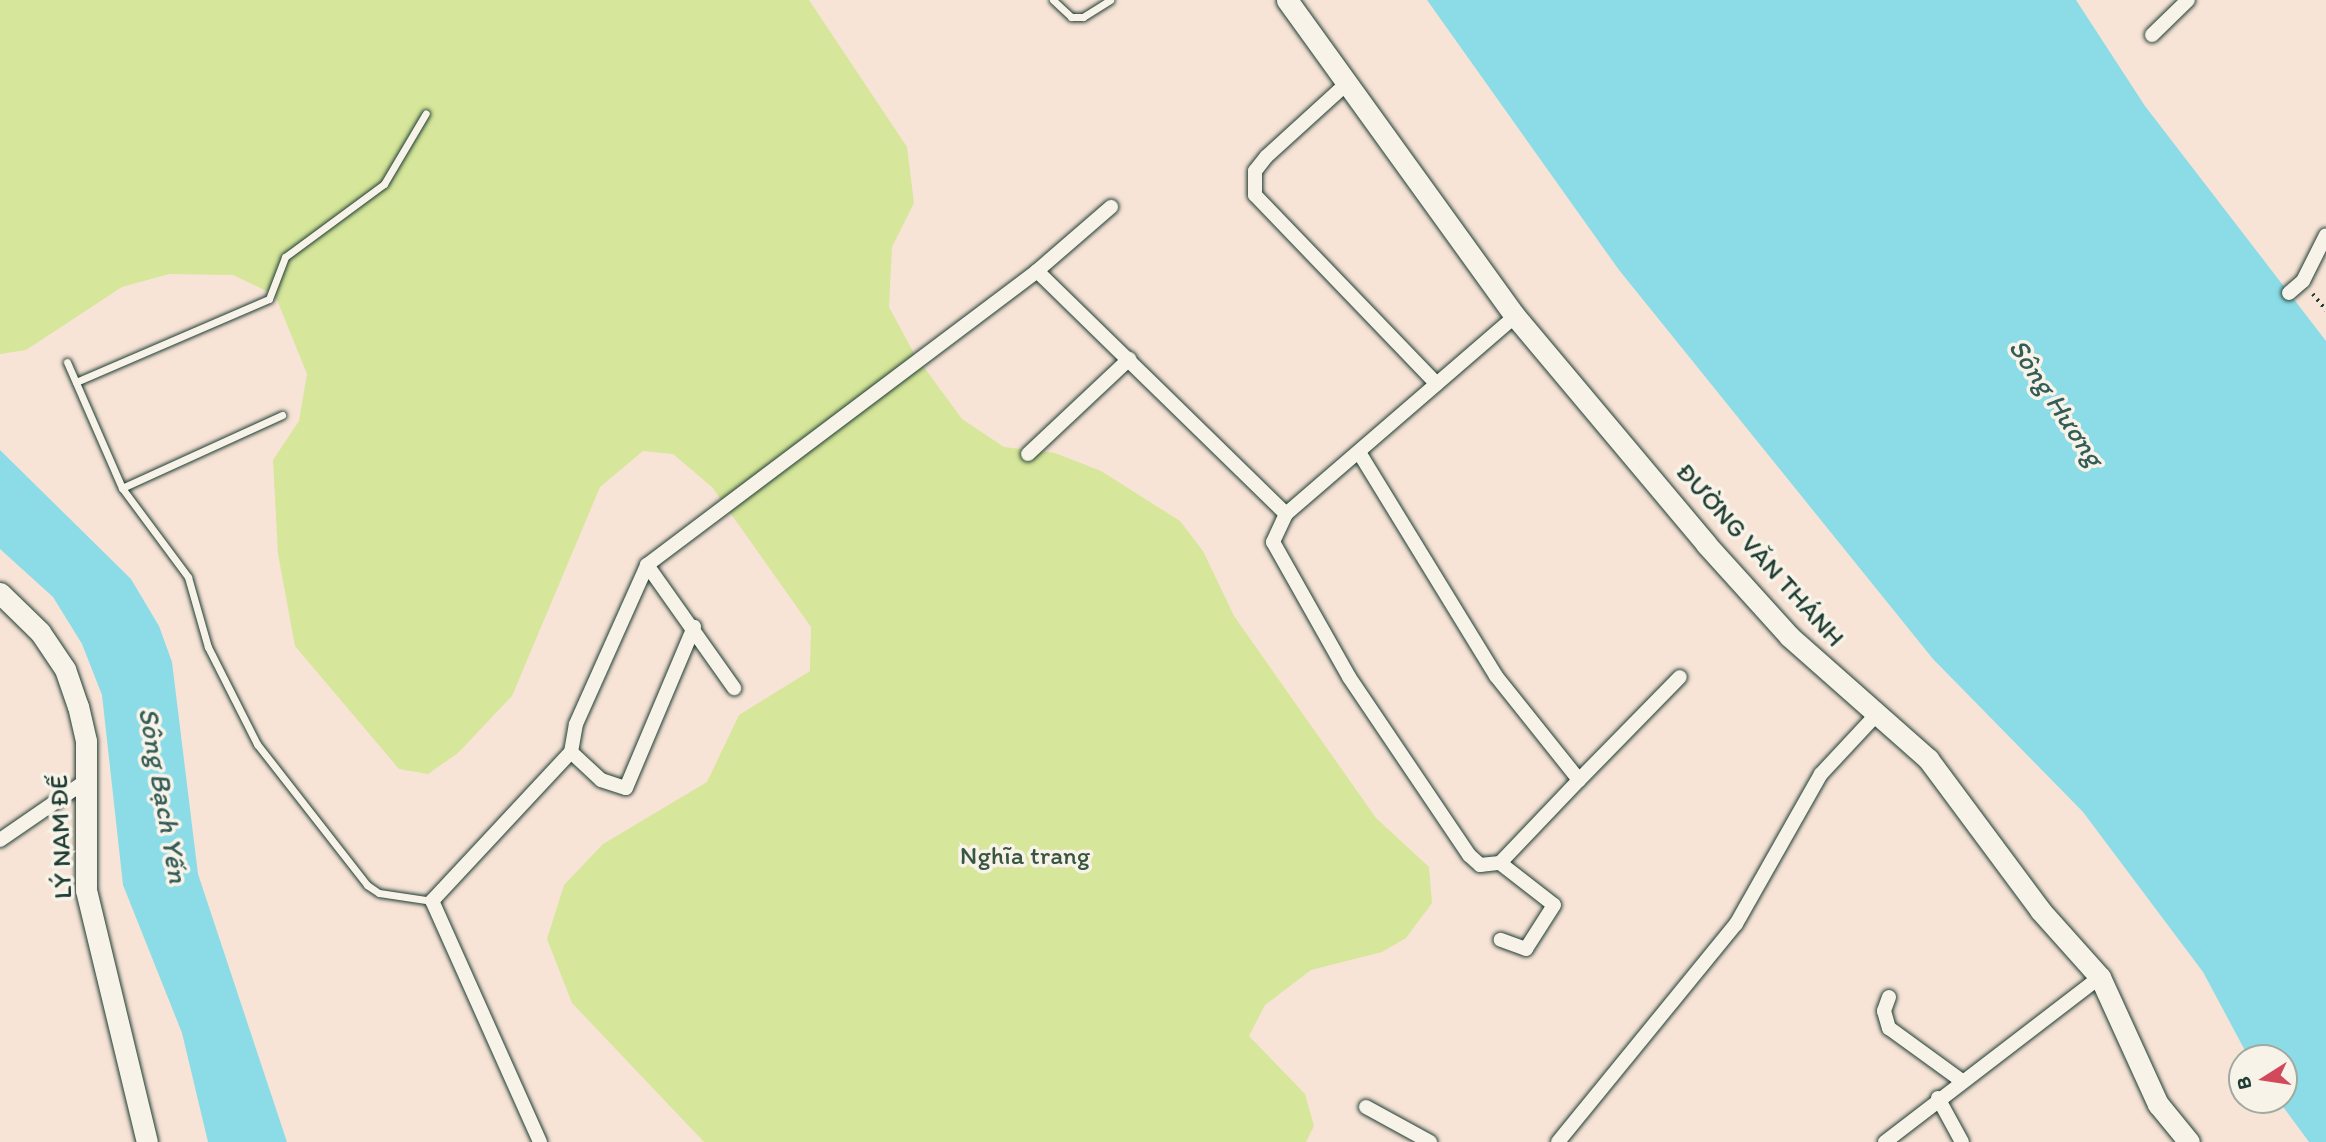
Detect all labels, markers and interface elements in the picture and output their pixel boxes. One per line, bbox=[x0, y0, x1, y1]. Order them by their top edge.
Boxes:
water label: Sông Hương bbox=[2002, 332, 2112, 472]
street label: ĐƯỜNG VĂN THÁNH bbox=[1669, 457, 1851, 653]
water label: Sông Bạch Yến bbox=[132, 704, 196, 886]
street label: LÝ NAM ĐẾ bbox=[43, 774, 79, 900]
park label: Nghĩa trang bbox=[959, 840, 1091, 872]
north arrow bbox=[2228, 1044, 2298, 1114]
text: B bbox=[2231, 1075, 2256, 1091]

